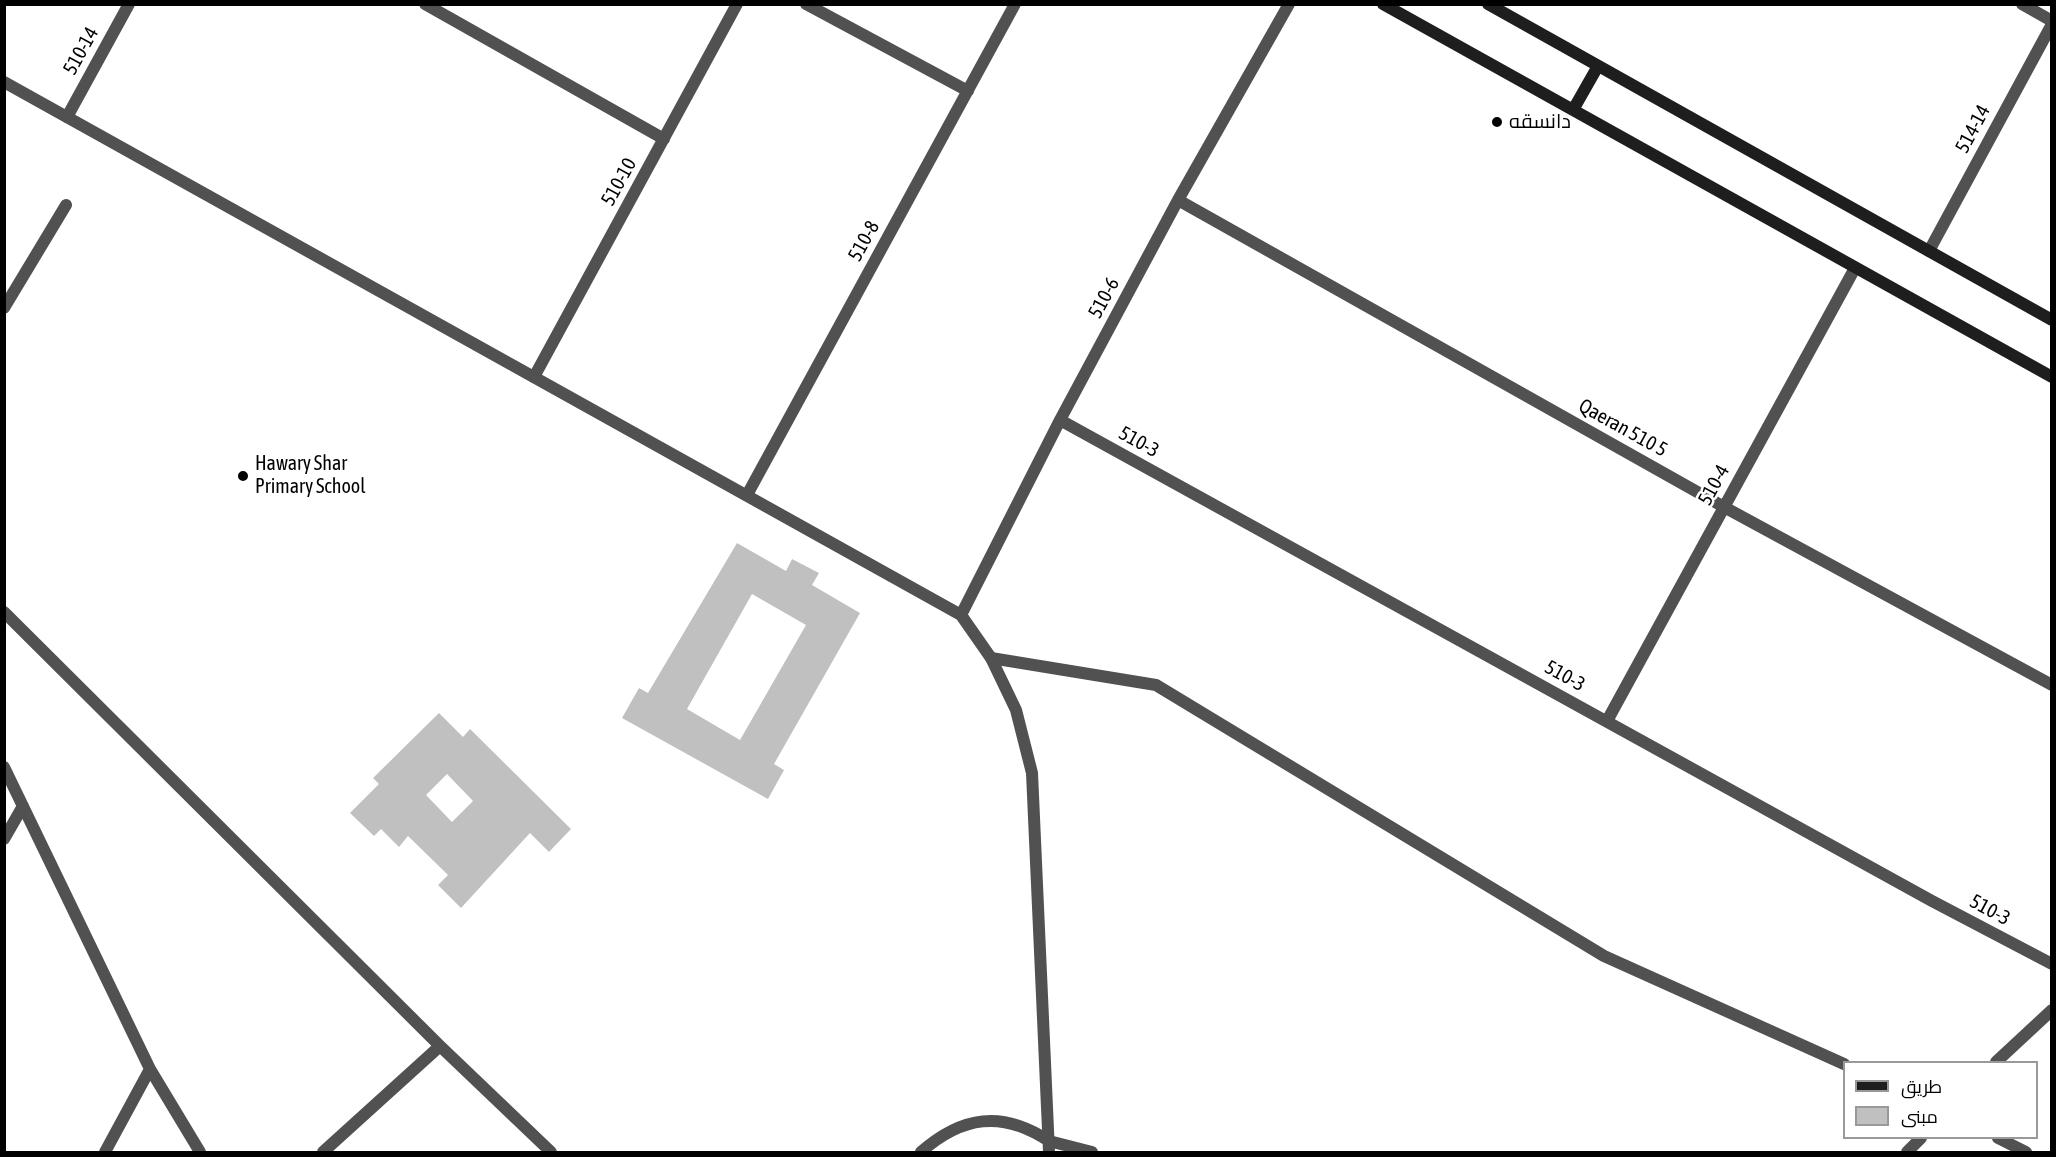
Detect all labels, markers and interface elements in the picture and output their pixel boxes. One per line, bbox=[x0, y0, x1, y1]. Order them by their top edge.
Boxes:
street label: 510-14 bbox=[58, 23, 104, 79]
street label: 514-14 bbox=[1950, 101, 1996, 157]
place label: دانسقه bbox=[1509, 110, 1571, 134]
marker: دانسقه bbox=[1490, 115, 1504, 129]
street label: 510-10 bbox=[596, 154, 642, 210]
street label: 510-8 bbox=[843, 217, 885, 265]
street label: 510-6 bbox=[1083, 274, 1125, 322]
street label: Qaeran 510 5 bbox=[1574, 394, 1672, 462]
street label: 510-3 bbox=[1115, 421, 1163, 463]
place label: Hawary Shar Primary School bbox=[255, 452, 365, 499]
street label: 510-4 bbox=[1693, 461, 1735, 509]
marker: Hawary Shar Primary School bbox=[236, 469, 250, 483]
street label: 510-3 bbox=[1541, 655, 1589, 697]
street label: 510-3 bbox=[1966, 889, 2014, 931]
legend bbox=[1843, 1061, 2038, 1139]
text: طريق bbox=[1901, 1076, 1942, 1097]
text: مبنى bbox=[1901, 1106, 1938, 1127]

